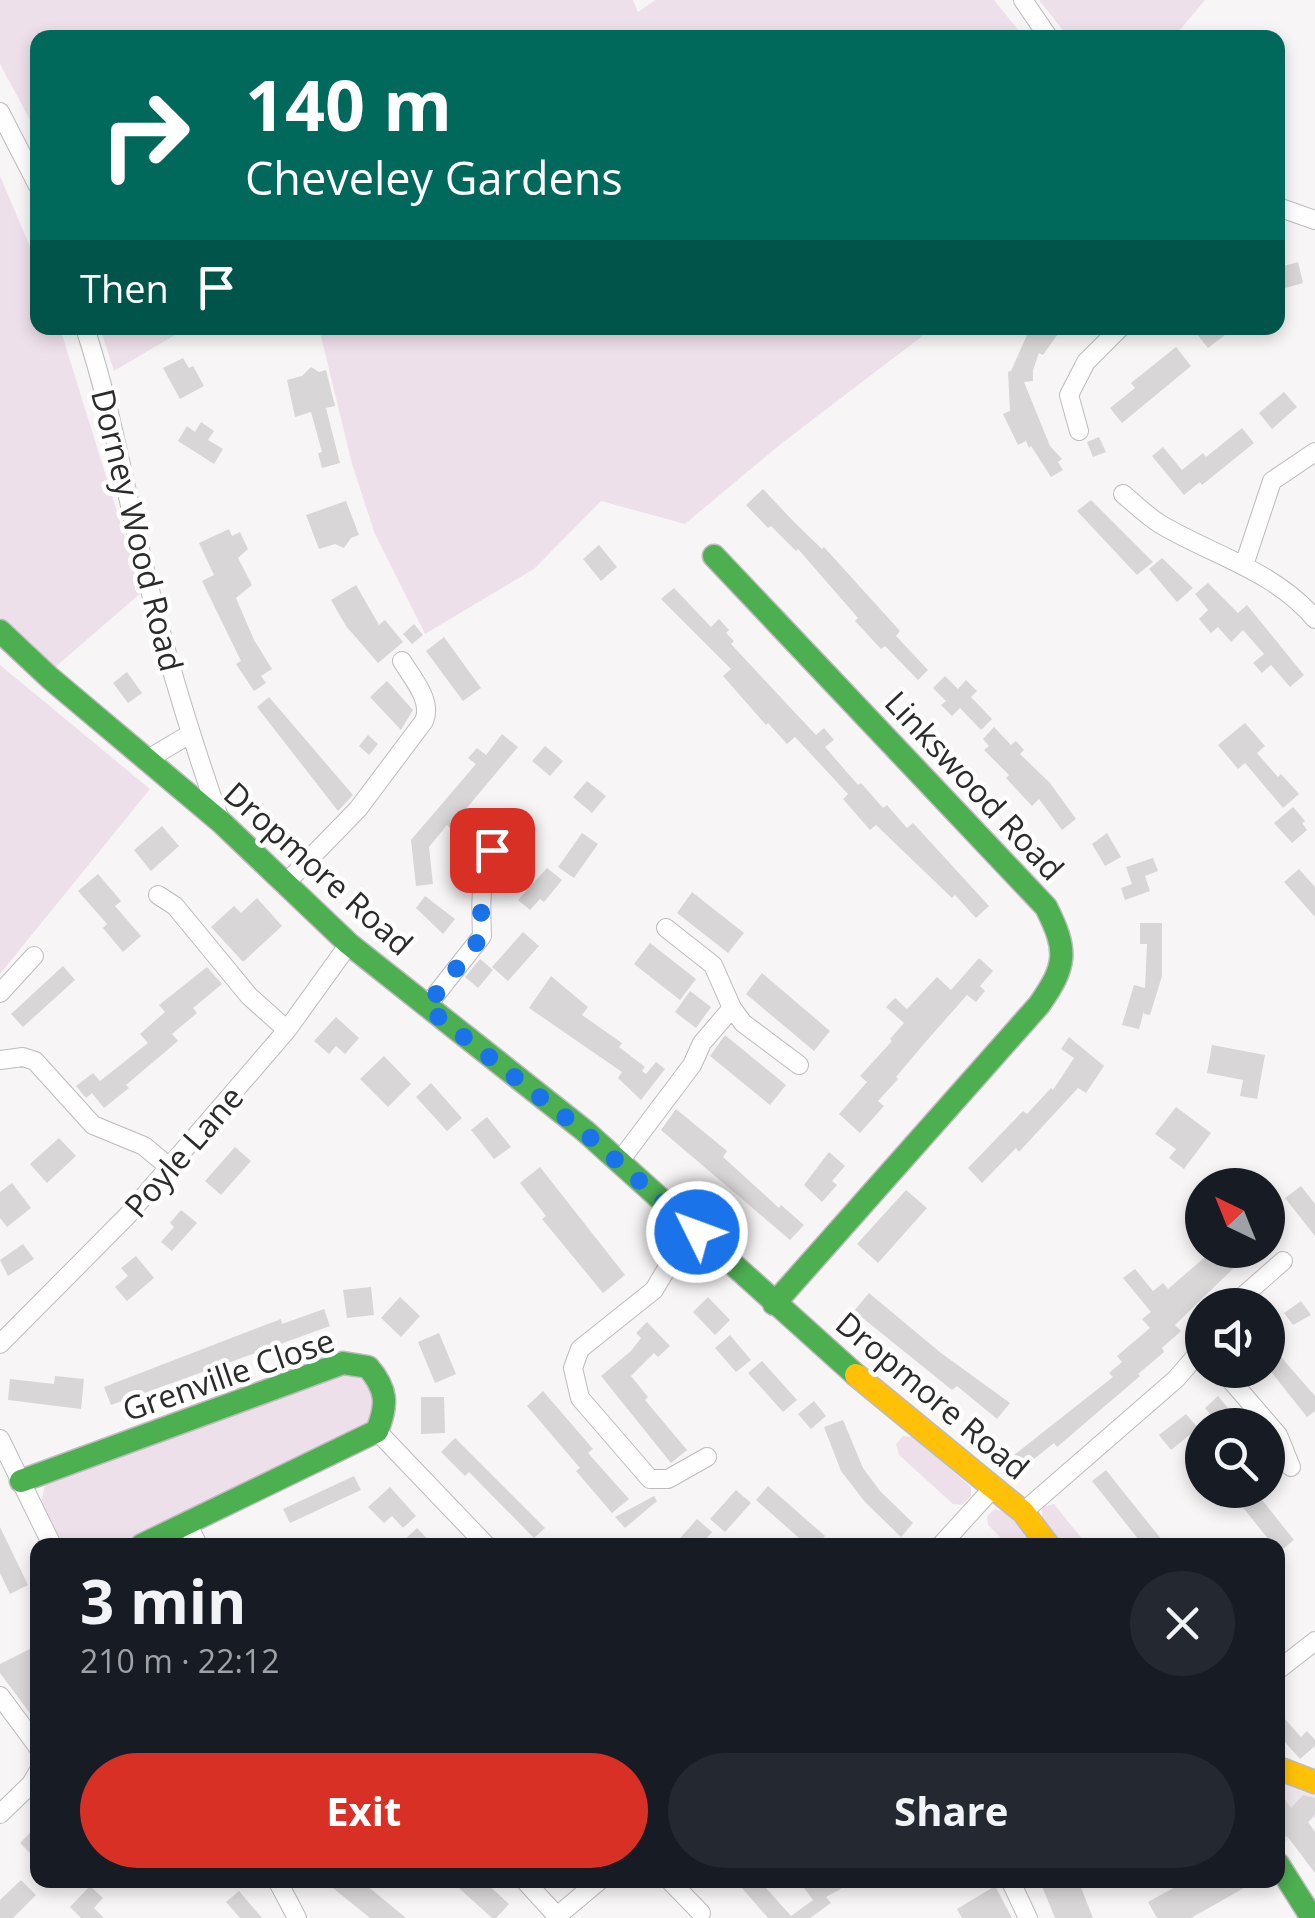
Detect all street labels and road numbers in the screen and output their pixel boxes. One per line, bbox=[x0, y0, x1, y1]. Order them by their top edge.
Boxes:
street label: Dorney Wood Road bbox=[82, 384, 194, 676]
street label: Linkswood Road bbox=[876, 681, 1074, 889]
street label: Dropmore Road bbox=[216, 772, 422, 964]
street label: Poyle Lane bbox=[114, 1076, 252, 1226]
street label: Dropmore Road bbox=[827, 1301, 1039, 1489]
street label: Grenville Close bbox=[116, 1318, 340, 1430]

